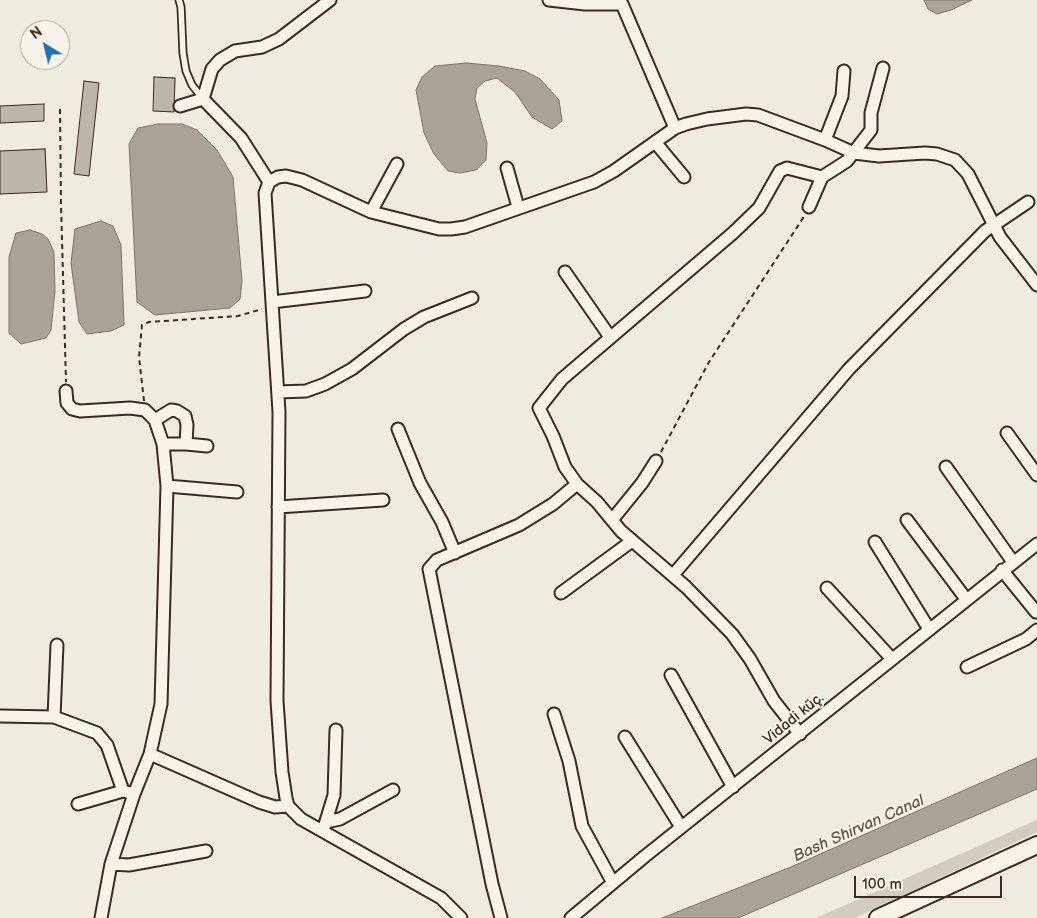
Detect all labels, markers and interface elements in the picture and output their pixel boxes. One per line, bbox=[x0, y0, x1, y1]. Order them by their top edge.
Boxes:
north arrow bbox=[20, 20, 70, 70]
text: N bbox=[27, 23, 46, 43]
street label: Vidadi küç. bbox=[760, 689, 828, 749]
water label: Bash Shirvan Canal bbox=[791, 791, 927, 867]
scale bar bbox=[857, 866, 1004, 898]
text: 100 m bbox=[862, 875, 902, 894]

